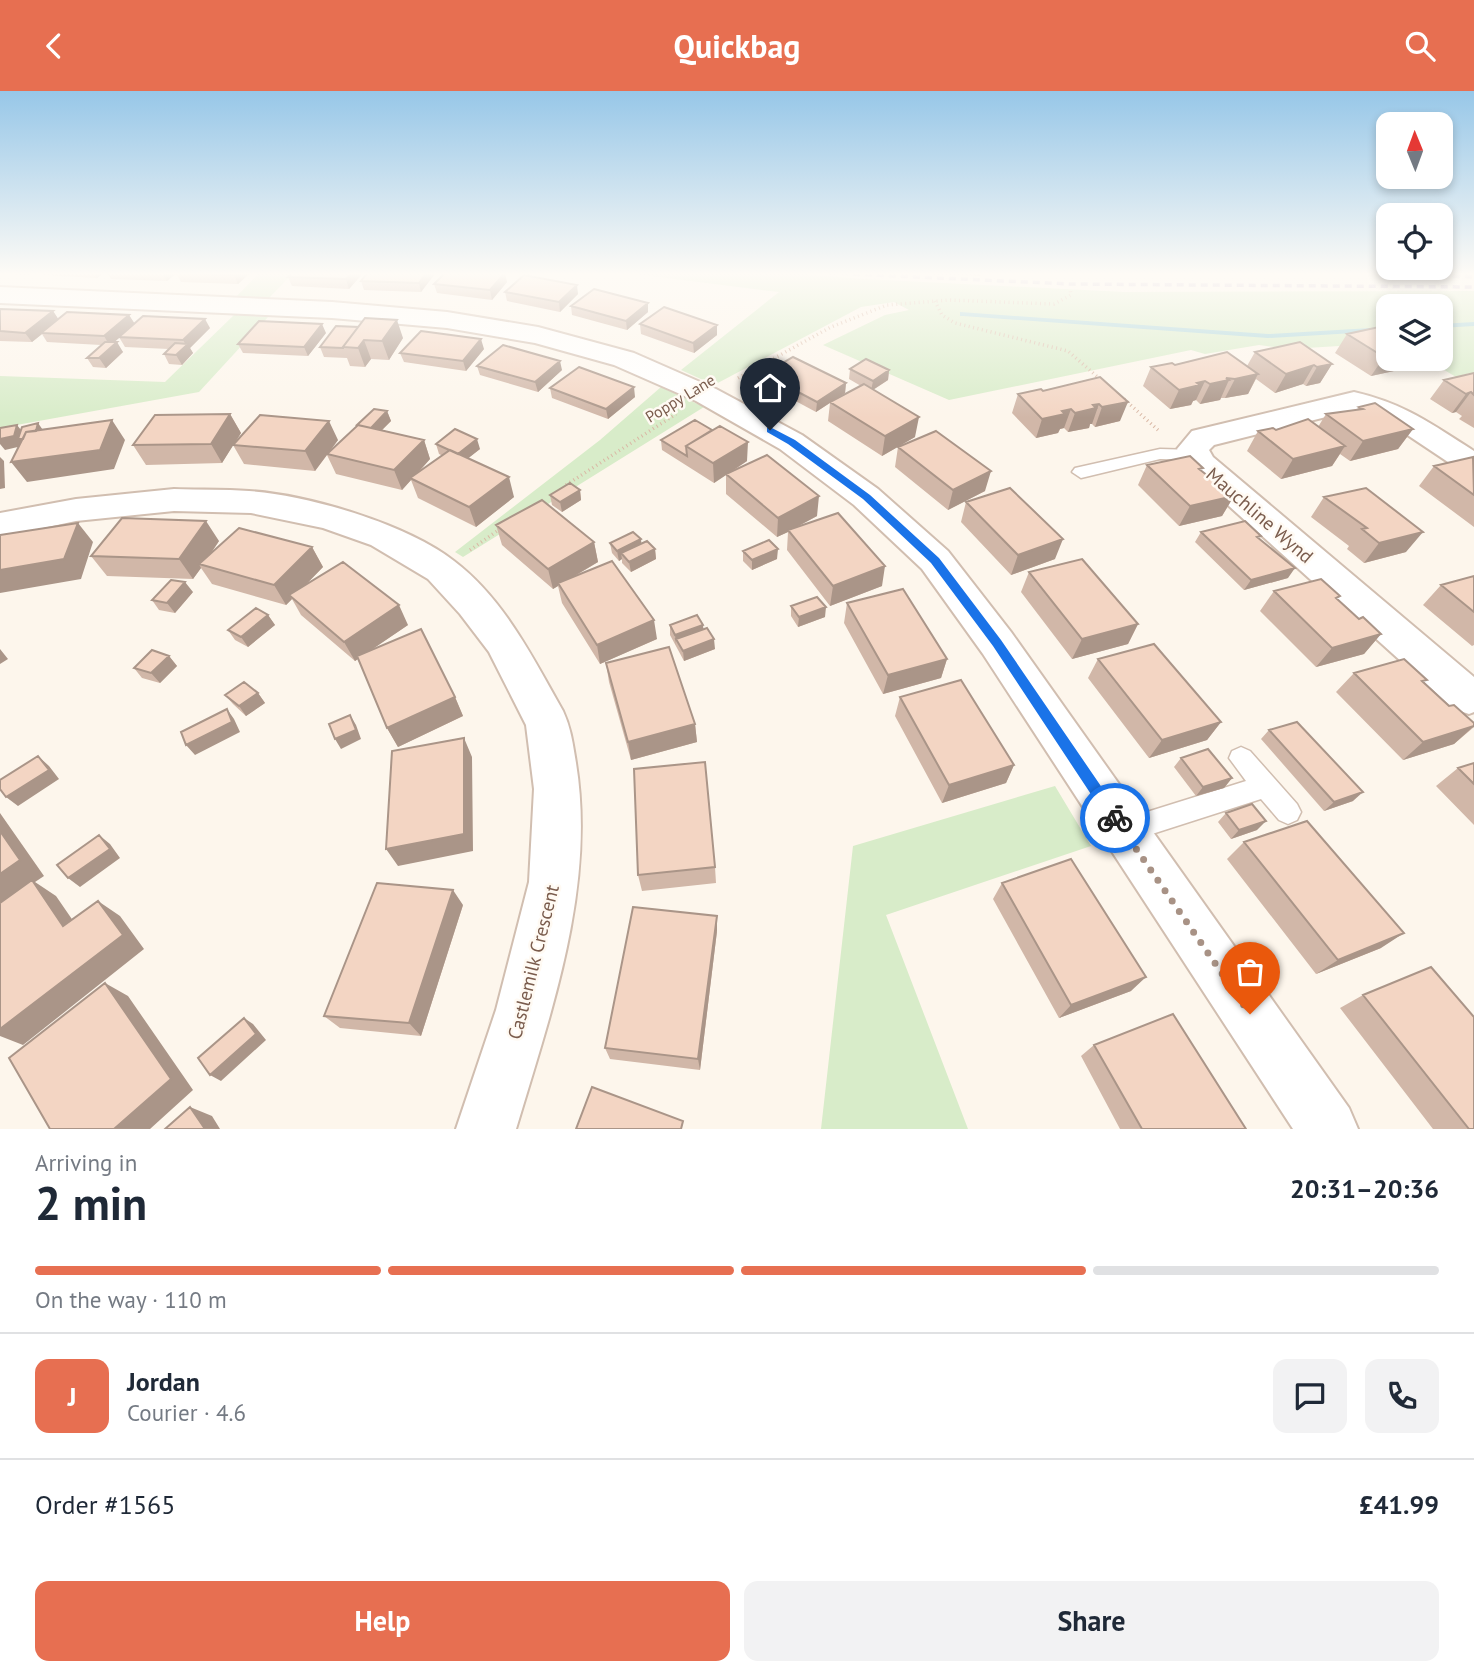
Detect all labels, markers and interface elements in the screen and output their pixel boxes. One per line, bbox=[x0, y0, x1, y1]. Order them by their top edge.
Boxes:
text: Quickbag bbox=[673, 25, 801, 67]
icon: back bbox=[35, 27, 73, 65]
icon: search bbox=[1401, 27, 1439, 65]
north arrow bbox=[1376, 112, 1452, 189]
map controls bbox=[1376, 112, 1453, 371]
button: locate bbox=[1376, 203, 1453, 280]
button: layers bbox=[1376, 294, 1453, 371]
pin bbox=[740, 358, 800, 430]
street label: Poppy Lane bbox=[641, 369, 719, 427]
icon: home bbox=[751, 369, 789, 407]
street label: Mauchline Wynd bbox=[1202, 462, 1318, 568]
courier bbox=[1080, 783, 1150, 853]
icon: bike bbox=[1096, 799, 1134, 837]
street label: Castlemilk Crescent bbox=[502, 882, 564, 1042]
pin bbox=[1220, 942, 1280, 1014]
icon: bag bbox=[1231, 953, 1269, 991]
text: Arriving in bbox=[35, 1148, 137, 1177]
text: 20:31–20:36 bbox=[1290, 1172, 1439, 1205]
text: 2 min bbox=[35, 1173, 147, 1233]
text: On the way · 110 m bbox=[35, 1285, 227, 1314]
button: chat bbox=[1273, 1359, 1347, 1433]
button: phone bbox=[1365, 1359, 1439, 1433]
text: Jordan bbox=[127, 1365, 200, 1398]
text: J bbox=[68, 1380, 76, 1413]
text: Courier · 4.6 bbox=[127, 1398, 246, 1427]
text: Order #1565 bbox=[35, 1488, 175, 1521]
text: £41.99 bbox=[1359, 1488, 1439, 1521]
button: Help bbox=[35, 1581, 730, 1661]
button: Share bbox=[744, 1581, 1439, 1661]

